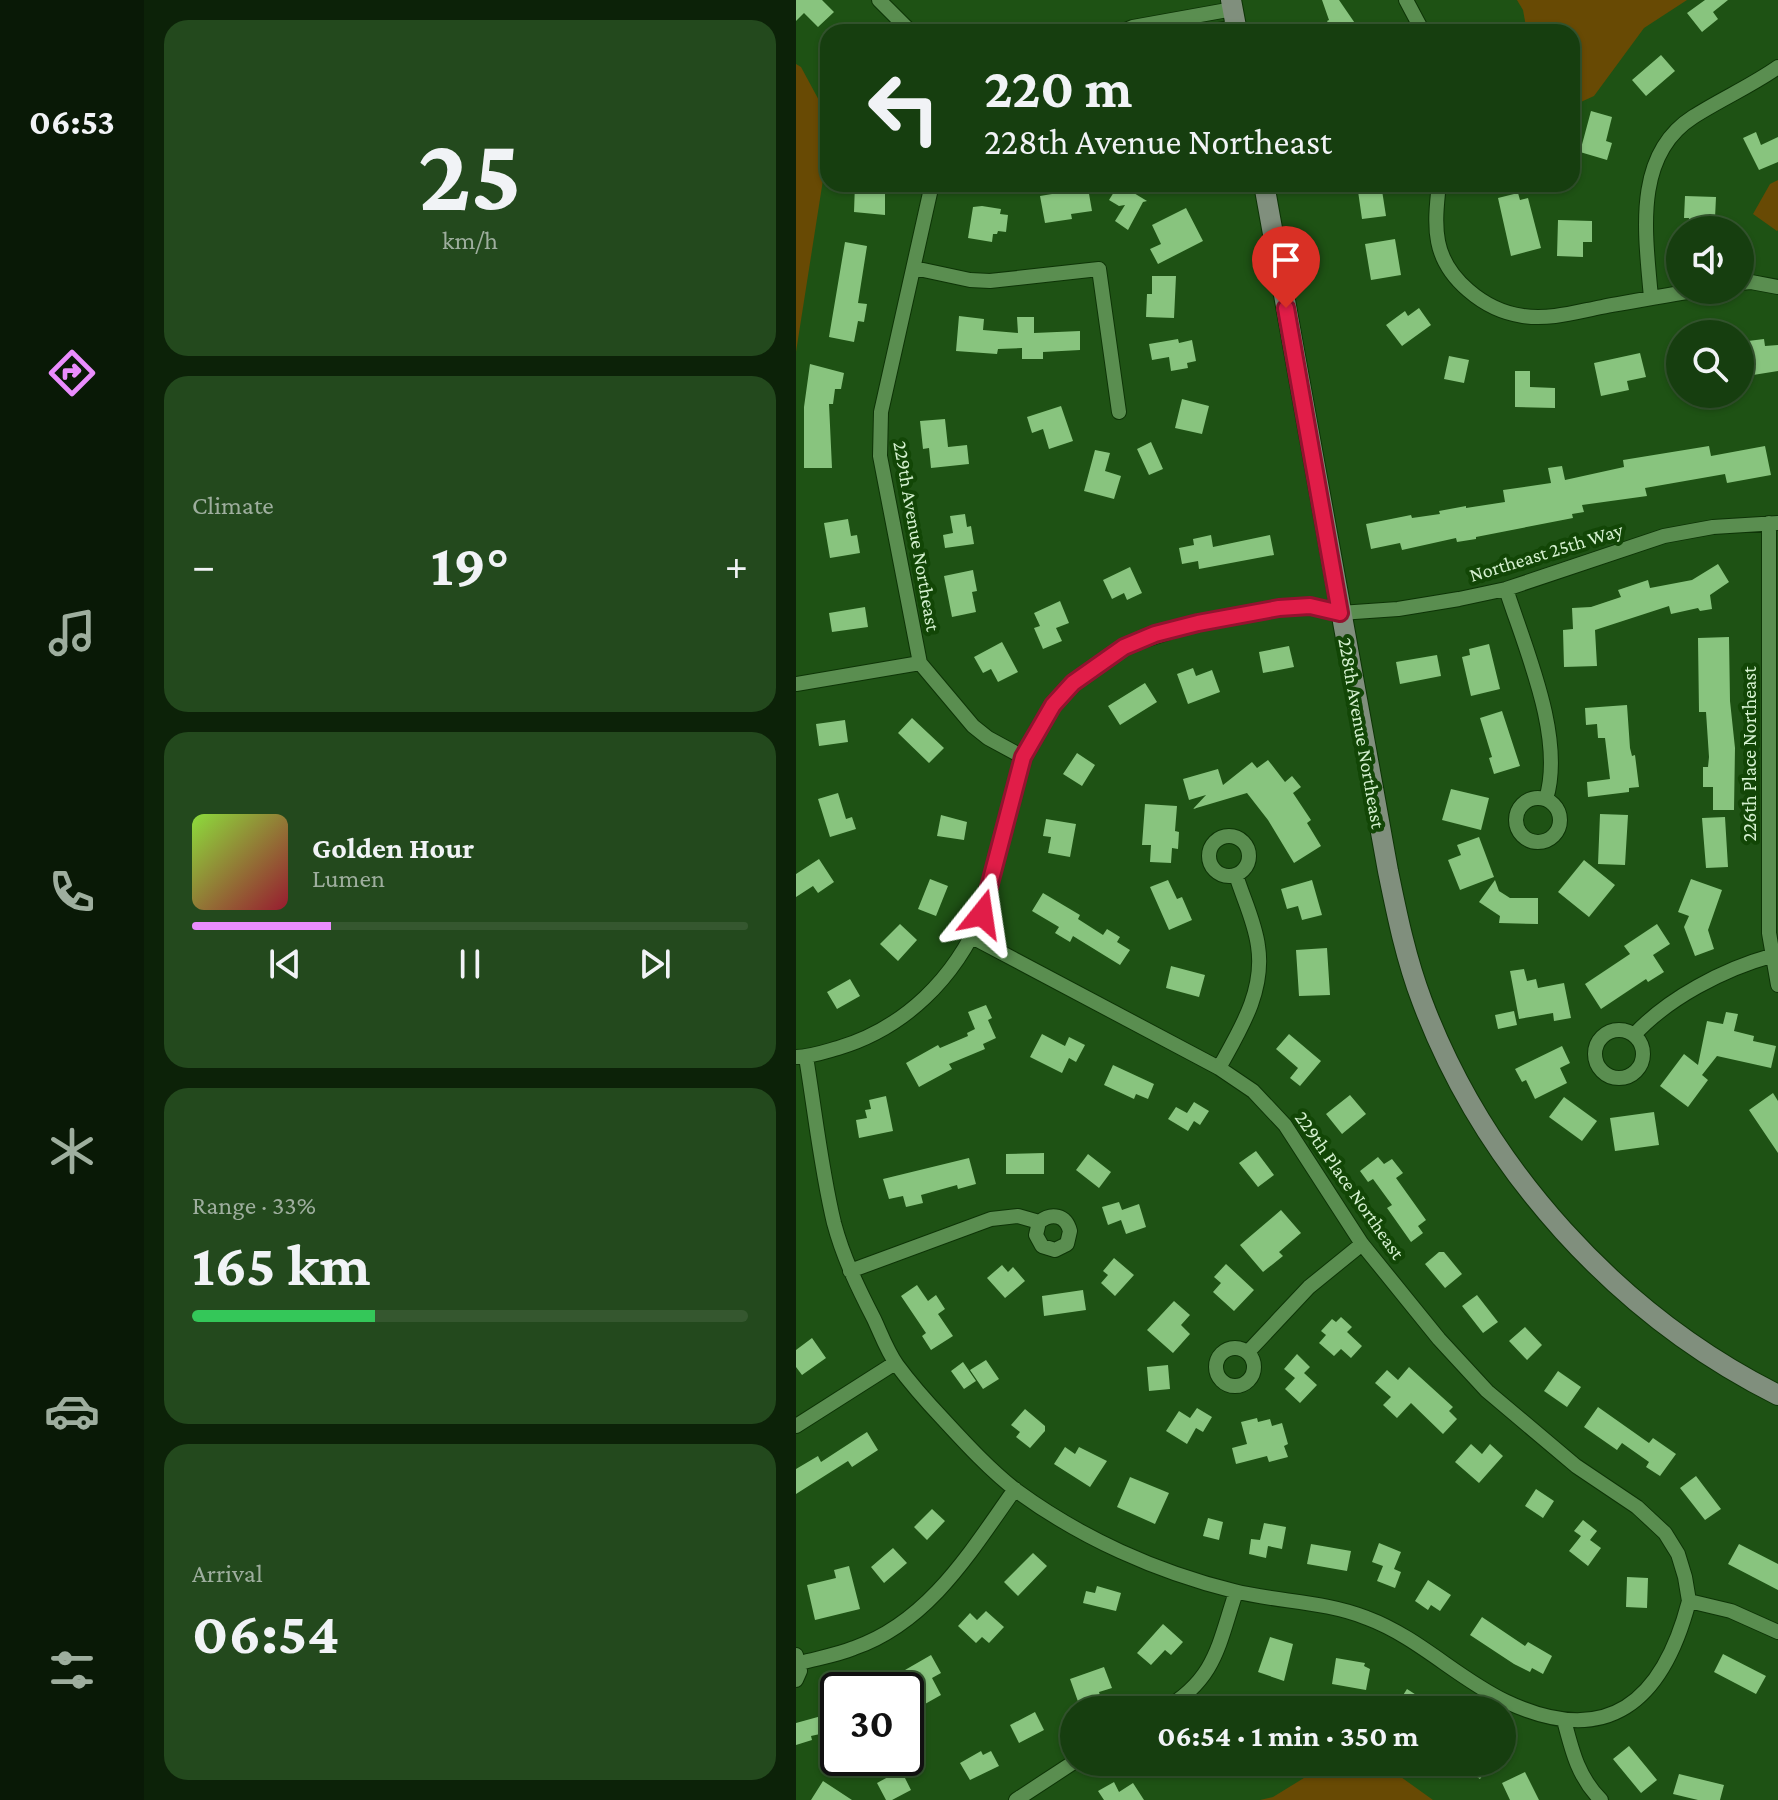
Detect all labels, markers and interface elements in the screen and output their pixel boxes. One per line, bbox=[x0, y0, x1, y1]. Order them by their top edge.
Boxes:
icon: left bbox=[852, 56, 956, 160]
text: 220 m bbox=[984, 57, 1133, 119]
text: 06:53 bbox=[29, 102, 115, 142]
text: 25 bbox=[418, 116, 522, 231]
text: 228th Avenue Northeast bbox=[984, 122, 1332, 162]
map controls bbox=[1666, 216, 1754, 408]
button: sound bbox=[1666, 216, 1754, 304]
text: km/h bbox=[442, 226, 498, 255]
pin bbox=[1252, 226, 1320, 308]
icon: arrive bbox=[1264, 238, 1308, 282]
button: search bbox=[1666, 320, 1754, 408]
icon: directions bbox=[44, 345, 100, 401]
street label: 229th Avenue Northeast bbox=[889, 439, 945, 633]
text: Climate bbox=[192, 491, 274, 520]
street label: Northeast 25th Way bbox=[1467, 518, 1627, 587]
text: 19° bbox=[431, 531, 509, 598]
text: − bbox=[192, 541, 215, 589]
text: + bbox=[725, 541, 748, 589]
icon: music bbox=[44, 605, 100, 661]
street label: 228th Avenue Northeast bbox=[1334, 636, 1390, 830]
street label: 226th Place Northeast bbox=[1738, 666, 1760, 842]
text: Golden Hour bbox=[312, 831, 474, 864]
icon: phone bbox=[44, 864, 100, 920]
text: Lumen bbox=[312, 864, 385, 893]
position arrow bbox=[940, 872, 1024, 956]
icon: previous bbox=[263, 942, 307, 986]
icon: pause bbox=[448, 942, 492, 986]
icon: next bbox=[633, 942, 677, 986]
street label: 229th Place Northeast bbox=[1291, 1107, 1410, 1263]
icon: climate bbox=[44, 1123, 100, 1179]
text: Range · 33% bbox=[192, 1191, 316, 1220]
text: 165 km bbox=[192, 1231, 371, 1298]
icon: car bbox=[44, 1383, 100, 1439]
text: Arrival bbox=[192, 1559, 263, 1588]
text: 06:54 bbox=[192, 1599, 340, 1666]
icon: filters bbox=[44, 1642, 100, 1698]
speed limit sign: 30 bbox=[820, 1672, 924, 1776]
text: 06:54 · 1 min · 350 m bbox=[1157, 1719, 1419, 1752]

